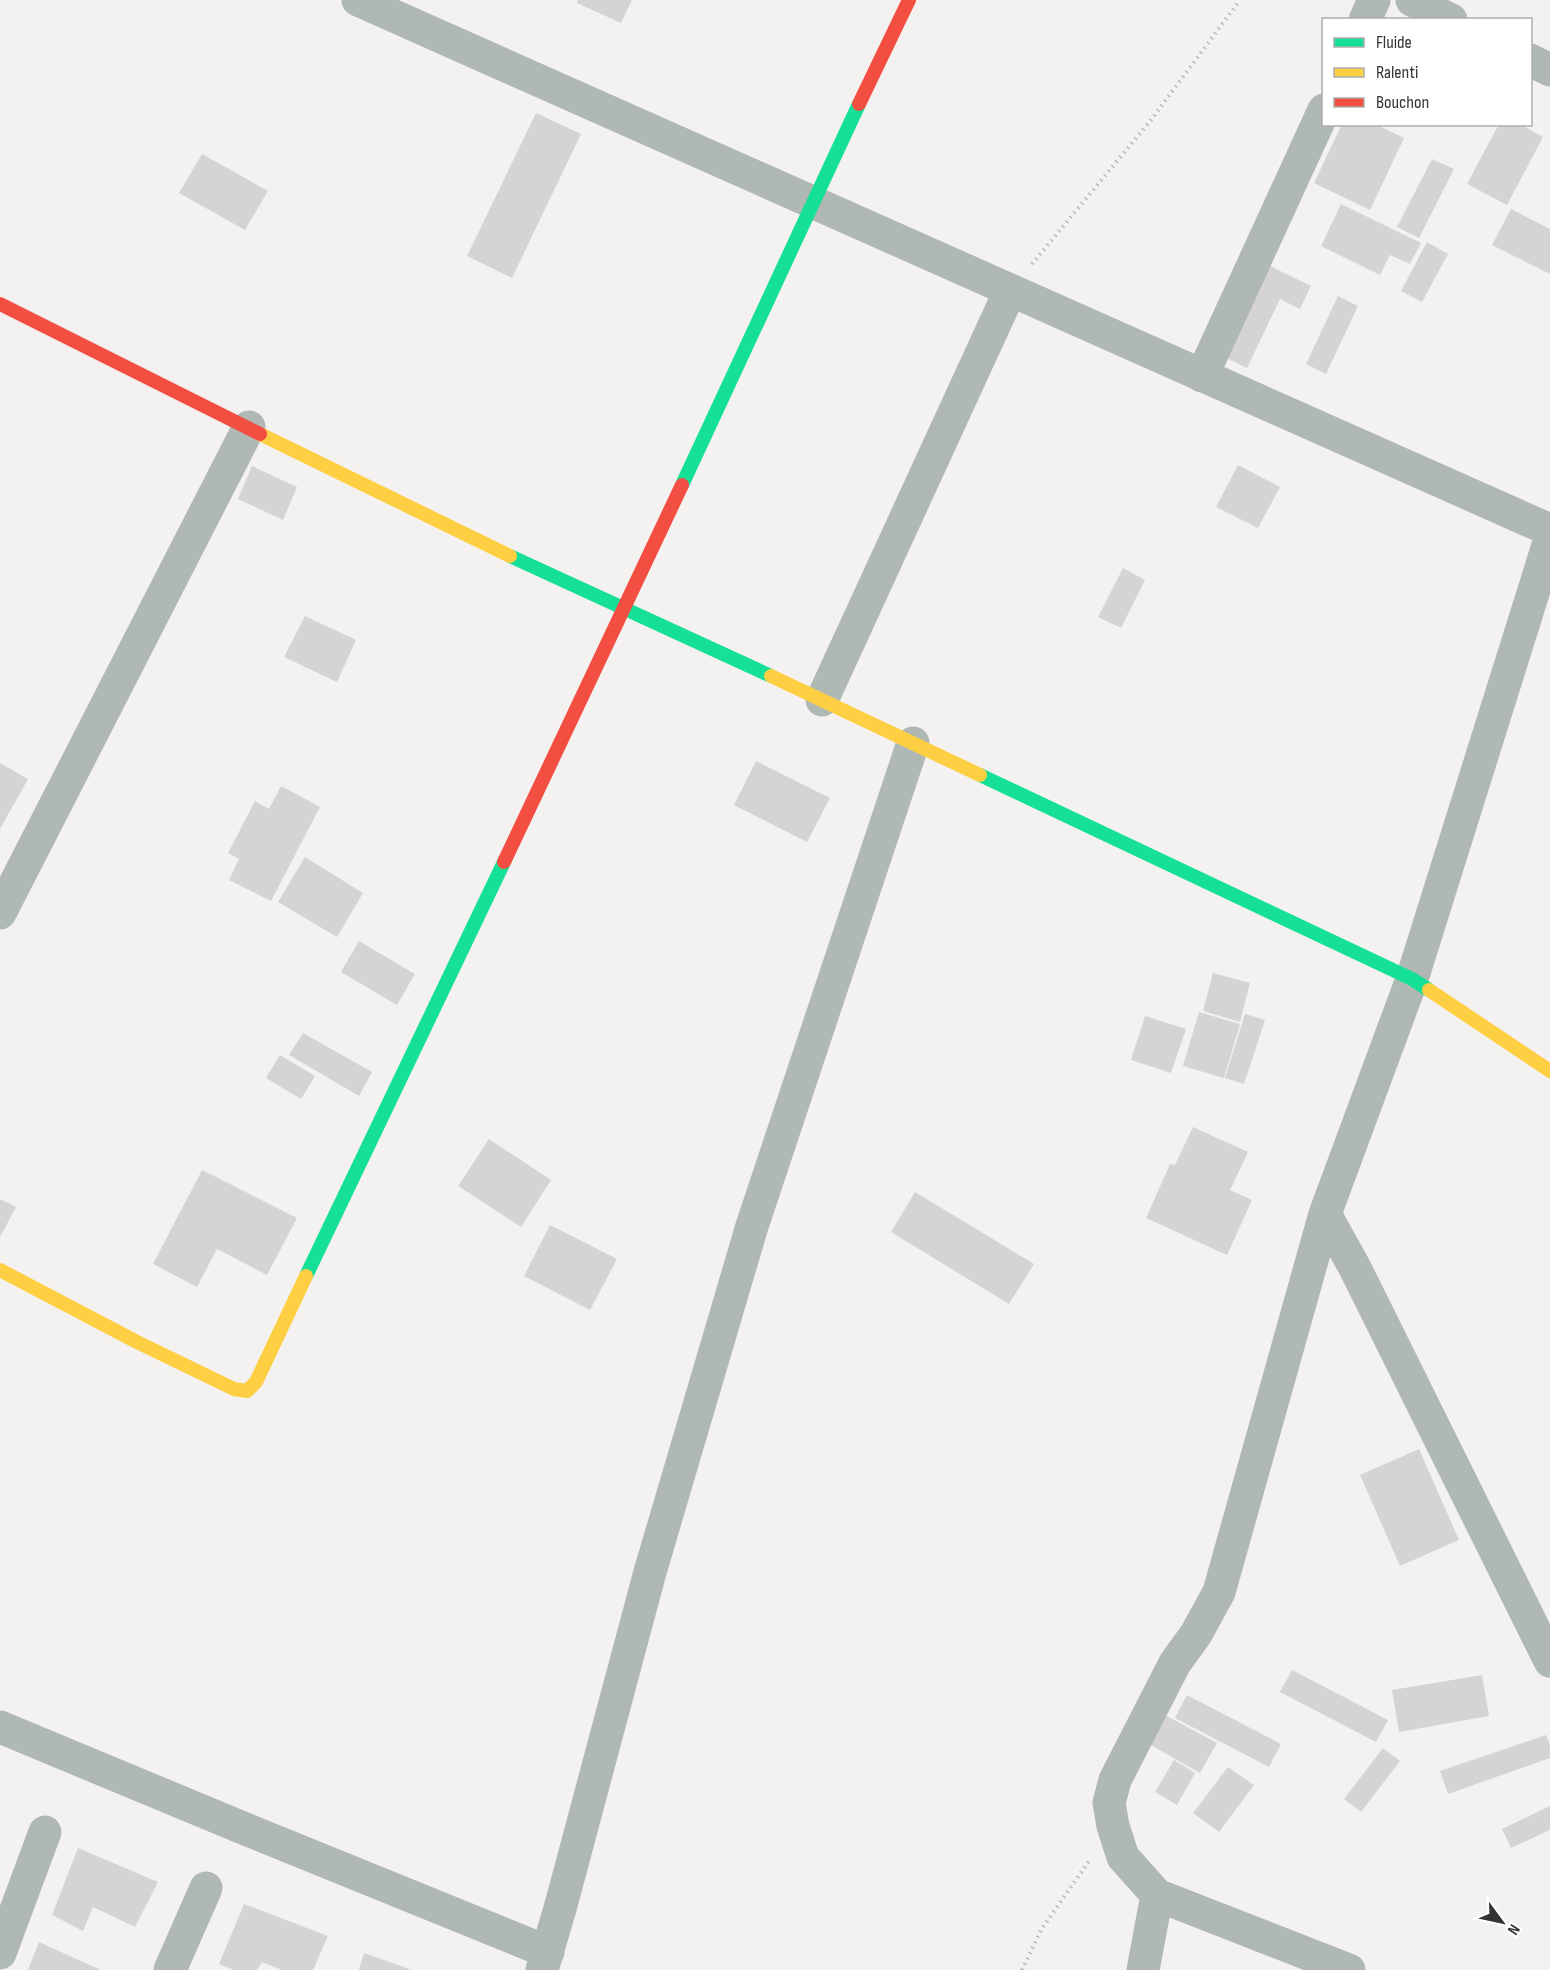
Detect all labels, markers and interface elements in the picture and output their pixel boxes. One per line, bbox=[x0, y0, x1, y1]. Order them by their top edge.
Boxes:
legend bbox=[1322, 18, 1532, 126]
text: Fluide bbox=[1376, 32, 1412, 53]
text: Ralenti bbox=[1376, 62, 1418, 83]
text: Bouchon bbox=[1376, 92, 1429, 113]
north arrow bbox=[1472, 1892, 1532, 1952]
text: N bbox=[1503, 1921, 1524, 1938]

